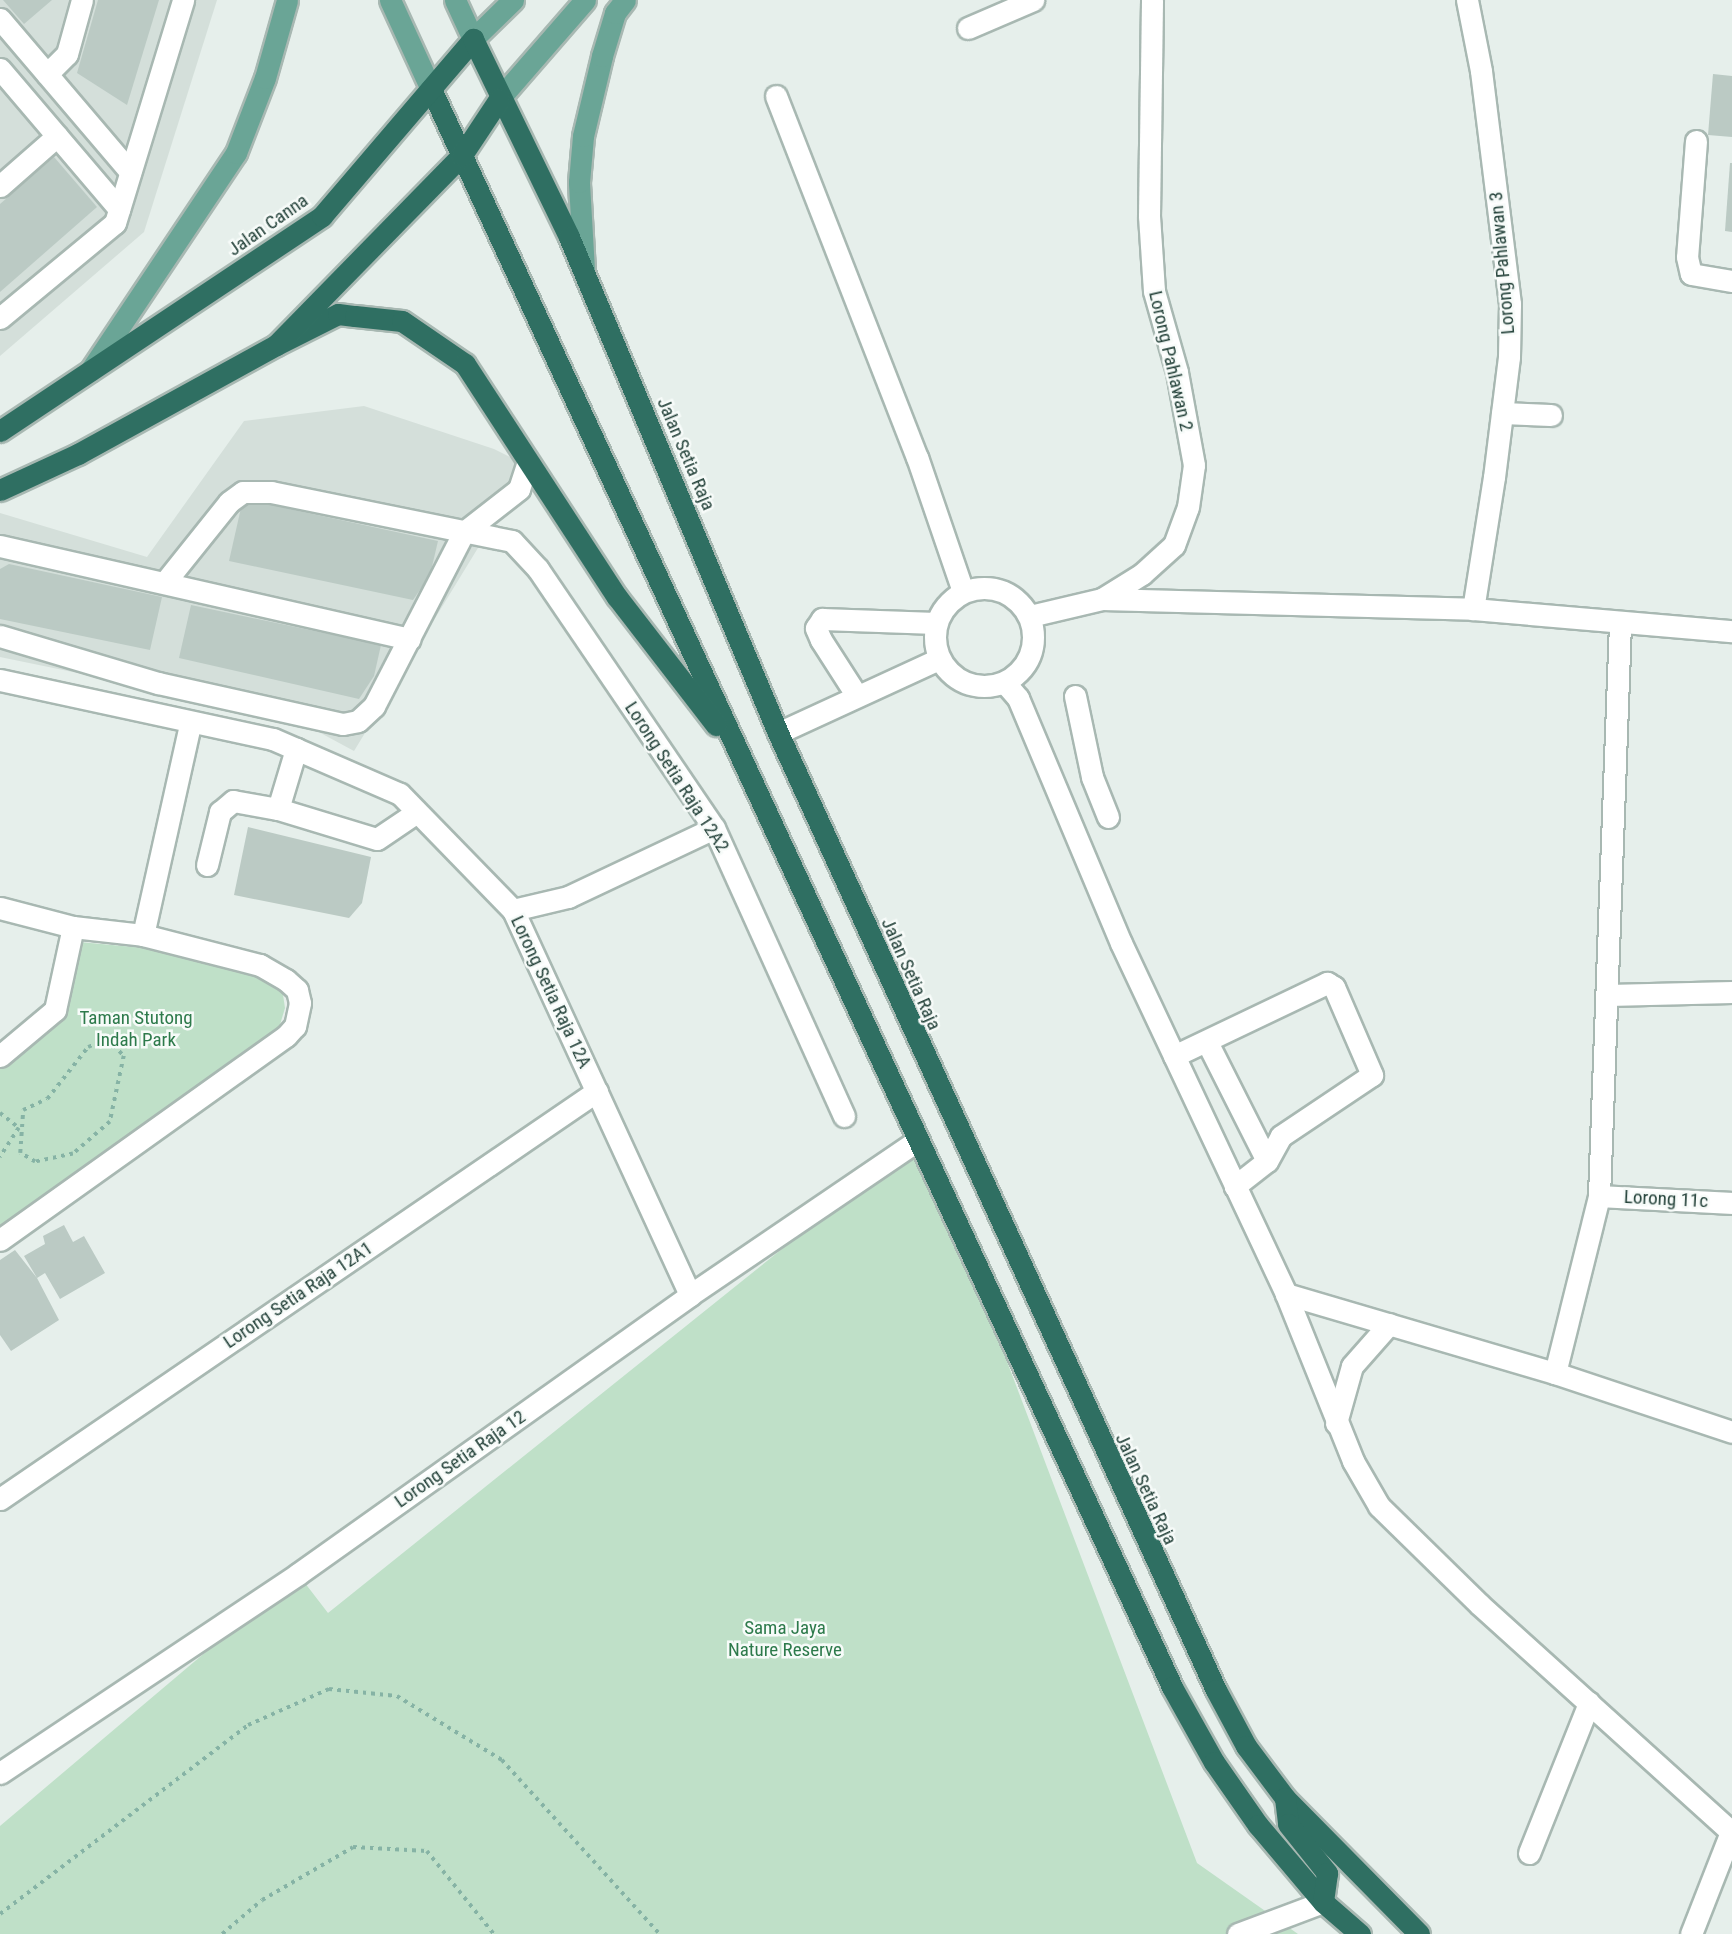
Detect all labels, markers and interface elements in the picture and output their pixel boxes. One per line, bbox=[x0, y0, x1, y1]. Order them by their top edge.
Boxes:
street label: Jalan Canna bbox=[223, 189, 313, 261]
street label: Lorong Pahlawan 3 bbox=[1484, 191, 1520, 335]
street label: Lorong Pahlawan 2 bbox=[1144, 289, 1198, 433]
street label: Jalan Setia Raja bbox=[652, 394, 720, 514]
street label: Lorong Setia Raja 12A2 bbox=[620, 697, 734, 857]
street label: Lorong Setia Raja 12A bbox=[506, 912, 596, 1072]
street label: Jalan Setia Raja bbox=[876, 915, 946, 1033]
park label: Taman Stutong Indah Park bbox=[79, 1007, 193, 1051]
street label: Lorong 11c bbox=[1623, 1185, 1709, 1213]
street label: Lorong Setia Raja 12A1 bbox=[219, 1237, 377, 1353]
street label: Lorong Setia Raja 12 bbox=[390, 1405, 530, 1513]
street label: Jalan Setia Raja bbox=[1110, 1430, 1182, 1548]
park label: Sama Jaya Nature Reserve bbox=[728, 1617, 842, 1661]

